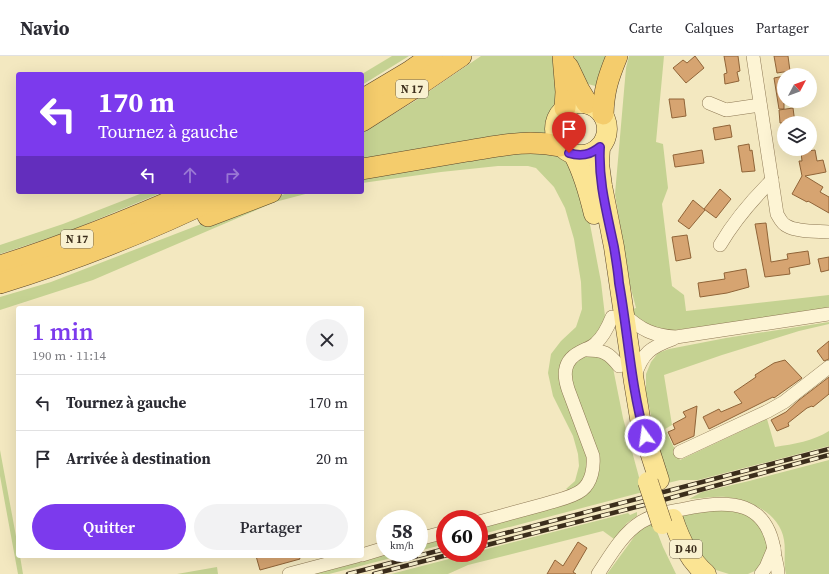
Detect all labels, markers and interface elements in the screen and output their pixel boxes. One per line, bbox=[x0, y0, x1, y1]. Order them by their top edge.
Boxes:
text: Navio bbox=[20, 15, 70, 41]
text: Carte bbox=[629, 18, 663, 38]
text: Calques bbox=[685, 18, 734, 38]
text: Partager bbox=[756, 18, 809, 38]
north arrow bbox=[777, 68, 817, 108]
map controls bbox=[777, 68, 817, 156]
road number: N 17 bbox=[396, 80, 428, 98]
text: 170 m bbox=[98, 83, 175, 121]
icon: left bbox=[32, 88, 84, 140]
pin bbox=[552, 112, 586, 153]
button: layers bbox=[777, 116, 817, 156]
icon: arrive bbox=[558, 118, 580, 140]
text: Tournez à gauche bbox=[98, 119, 238, 144]
icon: left bbox=[137, 164, 159, 186]
icon: ahead bbox=[179, 164, 201, 186]
icon: right bbox=[221, 164, 243, 186]
road number: N 17 bbox=[61, 230, 93, 248]
text: 1 min bbox=[32, 315, 94, 348]
button: close bbox=[306, 319, 348, 361]
text: 190 m · 11:14 bbox=[32, 347, 106, 364]
icon: left bbox=[32, 392, 54, 414]
text: Tournez à gauche bbox=[66, 392, 186, 413]
text: 170 m bbox=[308, 392, 348, 413]
position arrow bbox=[624, 415, 666, 457]
icon: arrive bbox=[32, 448, 54, 470]
text: Arrivée à destination bbox=[66, 448, 211, 469]
text: 20 m bbox=[316, 448, 348, 469]
button: Quitter bbox=[32, 504, 186, 550]
button: Partager bbox=[194, 504, 348, 550]
speed limit sign: 60 bbox=[436, 510, 488, 562]
text: 58 bbox=[391, 517, 413, 545]
text: km/h bbox=[390, 539, 414, 552]
road number: D 40 bbox=[670, 540, 702, 558]

